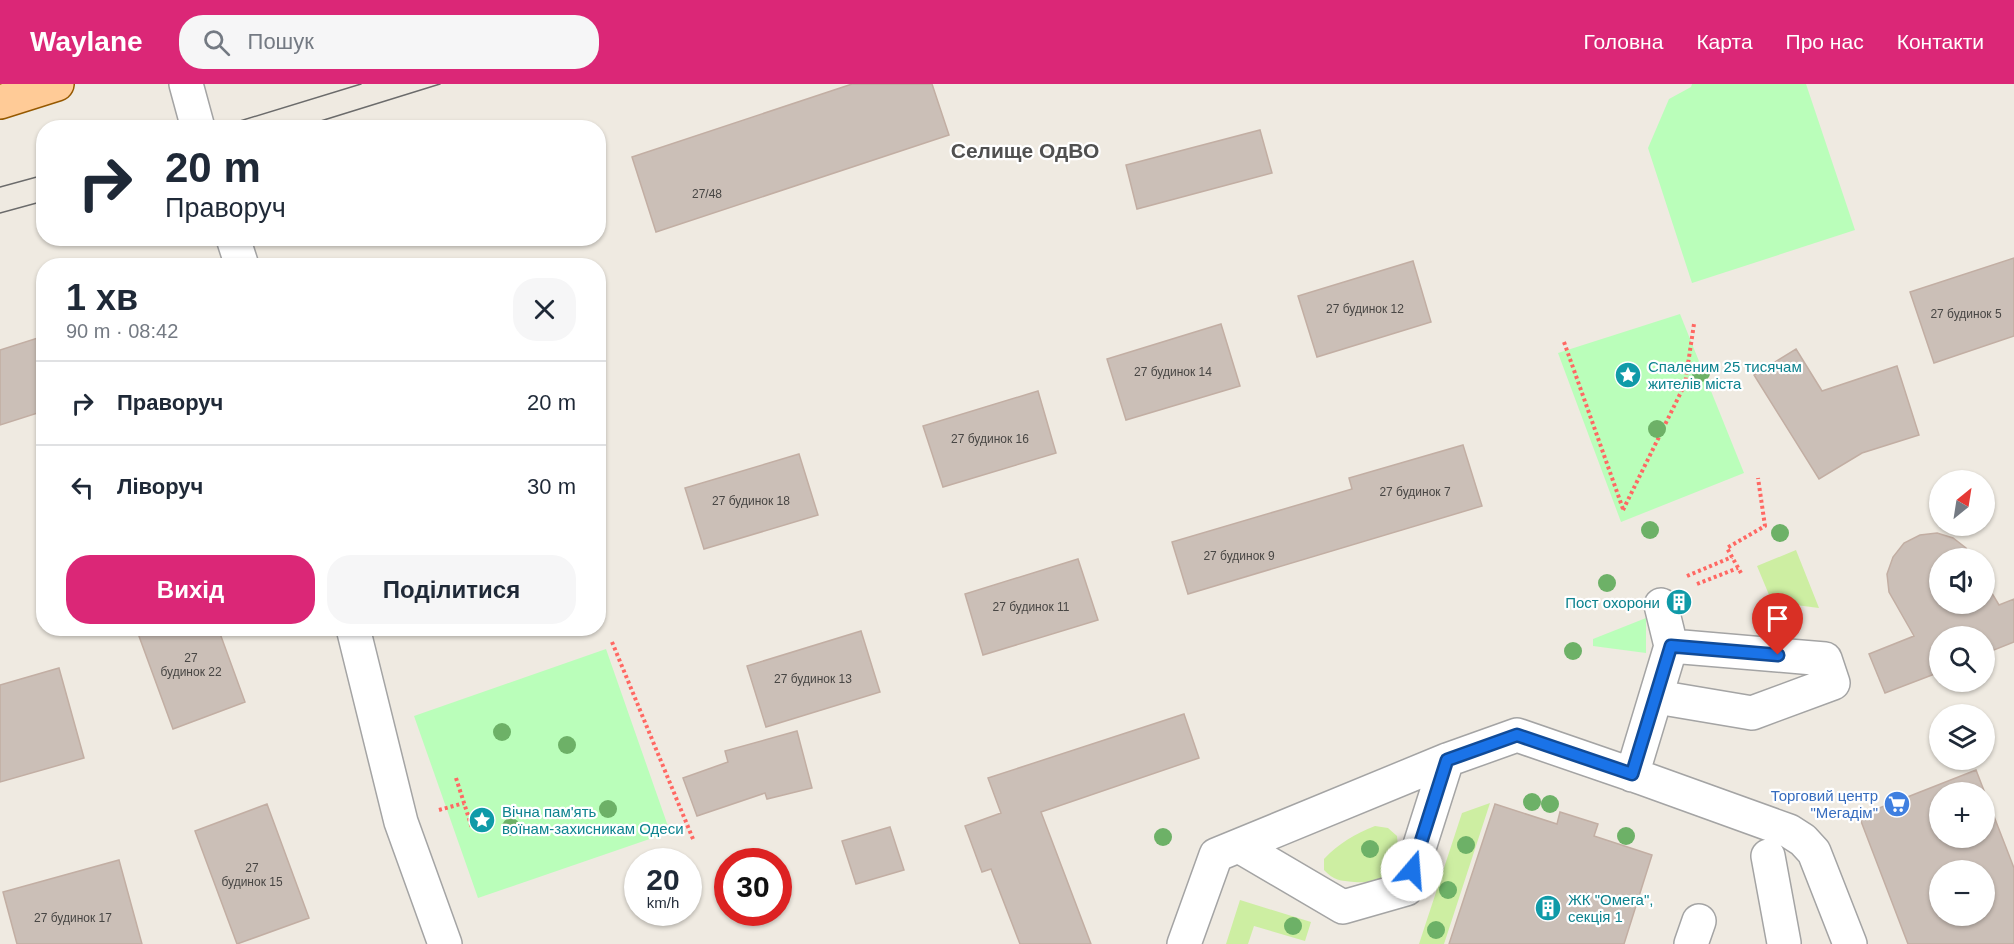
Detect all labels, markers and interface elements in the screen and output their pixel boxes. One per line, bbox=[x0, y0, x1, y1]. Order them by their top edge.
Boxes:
search box bbox=[179, 15, 599, 69]
text: Waylane bbox=[30, 26, 143, 57]
icon: search bbox=[200, 26, 233, 59]
text: Пошук bbox=[248, 29, 314, 54]
text: Головна bbox=[1584, 30, 1663, 53]
text: Карта bbox=[1696, 30, 1753, 53]
text: Про нас bbox=[1786, 30, 1864, 53]
text: Контакти bbox=[1897, 30, 1984, 53]
district label: Селище ОдВО bbox=[951, 139, 1099, 162]
icon: right bbox=[66, 144, 144, 222]
text: 20 m bbox=[165, 144, 261, 191]
house number: 27/48 bbox=[692, 187, 722, 201]
text: Праворуч bbox=[165, 193, 286, 223]
text: 1 хв bbox=[66, 277, 138, 318]
button: close bbox=[513, 278, 576, 341]
house number: 27 будинок 12 bbox=[1326, 302, 1404, 316]
house number: 27 будинок 5 bbox=[1930, 307, 2002, 321]
text: 90 m · 08:42 bbox=[66, 320, 178, 342]
place label: Спаленим 25 тисячам жителів міста bbox=[1648, 358, 1802, 392]
place icon: Спаленим 25 тисячам жителів міста bbox=[1613, 360, 1643, 390]
house number: 27 будинок 14 bbox=[1134, 365, 1212, 379]
icon: right bbox=[66, 387, 99, 420]
text: Праворуч bbox=[117, 390, 223, 415]
text: 20 m bbox=[527, 390, 576, 415]
house number: 27 будинок 16 bbox=[951, 432, 1029, 446]
north arrow bbox=[1929, 470, 1995, 536]
map controls bbox=[1929, 470, 1995, 926]
icon: left bbox=[66, 471, 99, 504]
text: Ліворуч bbox=[117, 474, 203, 499]
text: 30 m bbox=[527, 474, 576, 499]
house number: 27 будинок 7 bbox=[1379, 485, 1451, 499]
house number: 27 будинок 18 bbox=[712, 494, 790, 508]
button: sound bbox=[1929, 548, 1995, 614]
house number: 27 будинок 9 bbox=[1203, 549, 1275, 563]
button: Вихід bbox=[66, 555, 315, 624]
button: Поділитися bbox=[327, 555, 576, 624]
building icon: Пост охорони bbox=[1664, 587, 1694, 617]
pin bbox=[1752, 593, 1803, 655]
place label: Пост охорони bbox=[1565, 594, 1660, 611]
house number: 27 будинок 11 bbox=[993, 600, 1070, 614]
icon: arrive bbox=[1761, 602, 1794, 635]
button: search bbox=[1929, 626, 1995, 692]
house number: 27 будинок 22 bbox=[160, 651, 222, 679]
house number: 27 будинок 13 bbox=[774, 672, 852, 686]
button: layers bbox=[1929, 704, 1995, 770]
button: + bbox=[1929, 782, 1995, 848]
place label: Торговий центр "Мегадім" bbox=[1771, 787, 1878, 821]
supermarket icon: Торговий центр "Мегадім" bbox=[1882, 789, 1912, 819]
place label: Вічна пам'ять воїнам-захисникам Одеси bbox=[502, 803, 684, 837]
place icon: Вічна пам'ять воїнам-захисникам Одеси bbox=[467, 805, 497, 835]
position arrow bbox=[1380, 838, 1444, 902]
speed limit sign: 30 bbox=[714, 848, 792, 926]
button: − bbox=[1929, 860, 1995, 926]
house number: 27 будинок 15 bbox=[221, 861, 283, 889]
text: 20 bbox=[646, 863, 680, 896]
place label: ЖК "Омега", секція 1 bbox=[1568, 891, 1653, 925]
building icon: ЖК "Омега", секція 1 bbox=[1533, 893, 1563, 923]
text: km/h bbox=[647, 894, 679, 911]
house number: 27 будинок 17 bbox=[34, 911, 112, 925]

